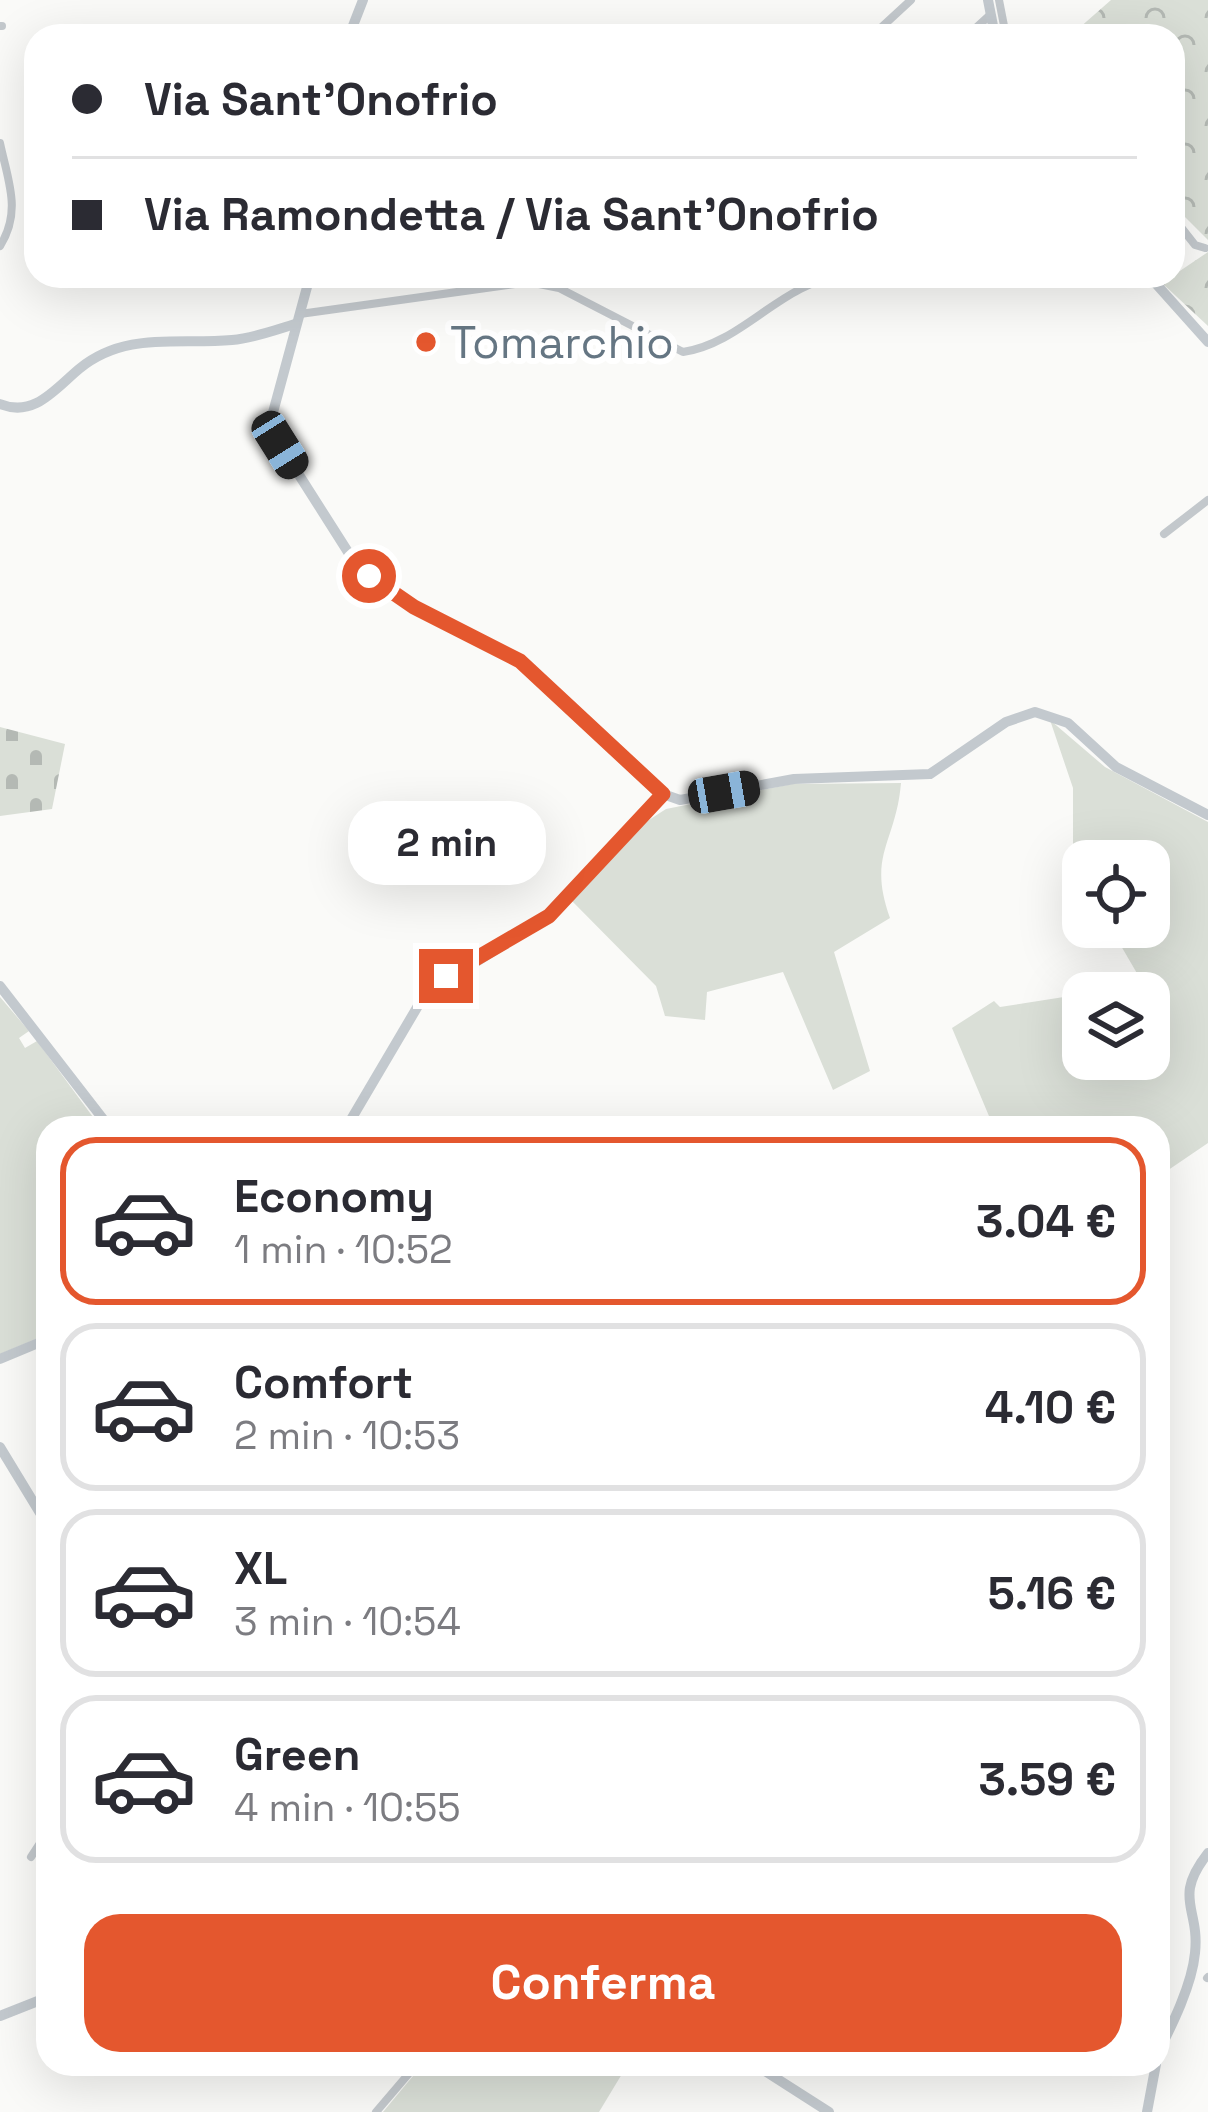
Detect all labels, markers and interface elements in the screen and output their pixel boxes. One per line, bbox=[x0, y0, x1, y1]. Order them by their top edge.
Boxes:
text: Via Sant'Onofrio bbox=[144, 71, 498, 128]
text: Via Ramondetta / Via Sant'Onofrio bbox=[144, 186, 879, 243]
place label: Tomarchio bbox=[450, 314, 674, 371]
marker: Tomarchio bbox=[413, 329, 439, 355]
car bbox=[246, 405, 314, 485]
route start bbox=[342, 549, 396, 603]
car bbox=[685, 768, 763, 816]
callout: 2 min bbox=[347, 802, 545, 886]
text: 2 min bbox=[397, 818, 497, 867]
map controls bbox=[1062, 840, 1170, 1080]
button: locate bbox=[1062, 840, 1170, 948]
route end bbox=[419, 949, 473, 1003]
button: layers bbox=[1062, 972, 1170, 1080]
icon: car bbox=[90, 1167, 198, 1275]
text: Economy bbox=[234, 1168, 434, 1225]
text: 3.04 € bbox=[976, 1193, 1116, 1250]
text: 1 min · 10:52 bbox=[234, 1225, 452, 1274]
icon: car bbox=[90, 1353, 198, 1461]
text: Comfort bbox=[234, 1354, 413, 1411]
text: 4.10 € bbox=[985, 1379, 1116, 1436]
text: 2 min · 10:53 bbox=[234, 1411, 460, 1460]
icon: car bbox=[90, 1539, 198, 1647]
text: XL bbox=[234, 1540, 287, 1597]
text: 5.16 € bbox=[988, 1565, 1116, 1622]
text: 3 min · 10:54 bbox=[234, 1597, 461, 1646]
icon: car bbox=[90, 1725, 198, 1833]
text: Green bbox=[234, 1726, 360, 1783]
text: 3.59 € bbox=[978, 1751, 1116, 1808]
text: 4 min · 10:55 bbox=[234, 1783, 461, 1832]
button: Conferma bbox=[84, 1914, 1122, 2052]

